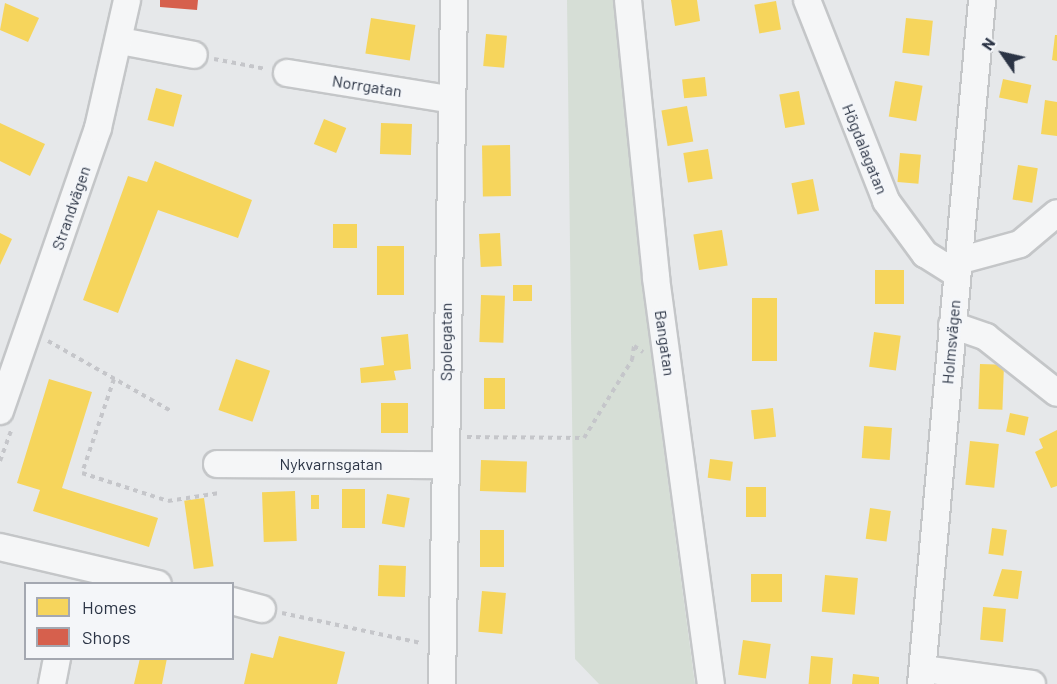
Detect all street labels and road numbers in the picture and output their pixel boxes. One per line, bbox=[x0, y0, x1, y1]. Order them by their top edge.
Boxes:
street label: Norrgatan bbox=[331, 71, 403, 101]
street label: Högdalagatan bbox=[838, 101, 892, 197]
street label: Strandvägen bbox=[48, 163, 94, 253]
street label: Holmsvägen bbox=[938, 299, 964, 385]
street label: Spolegatan bbox=[436, 303, 456, 381]
street label: Bangatan bbox=[651, 309, 679, 377]
street label: Nykvarnsgatan bbox=[279, 454, 383, 474]

